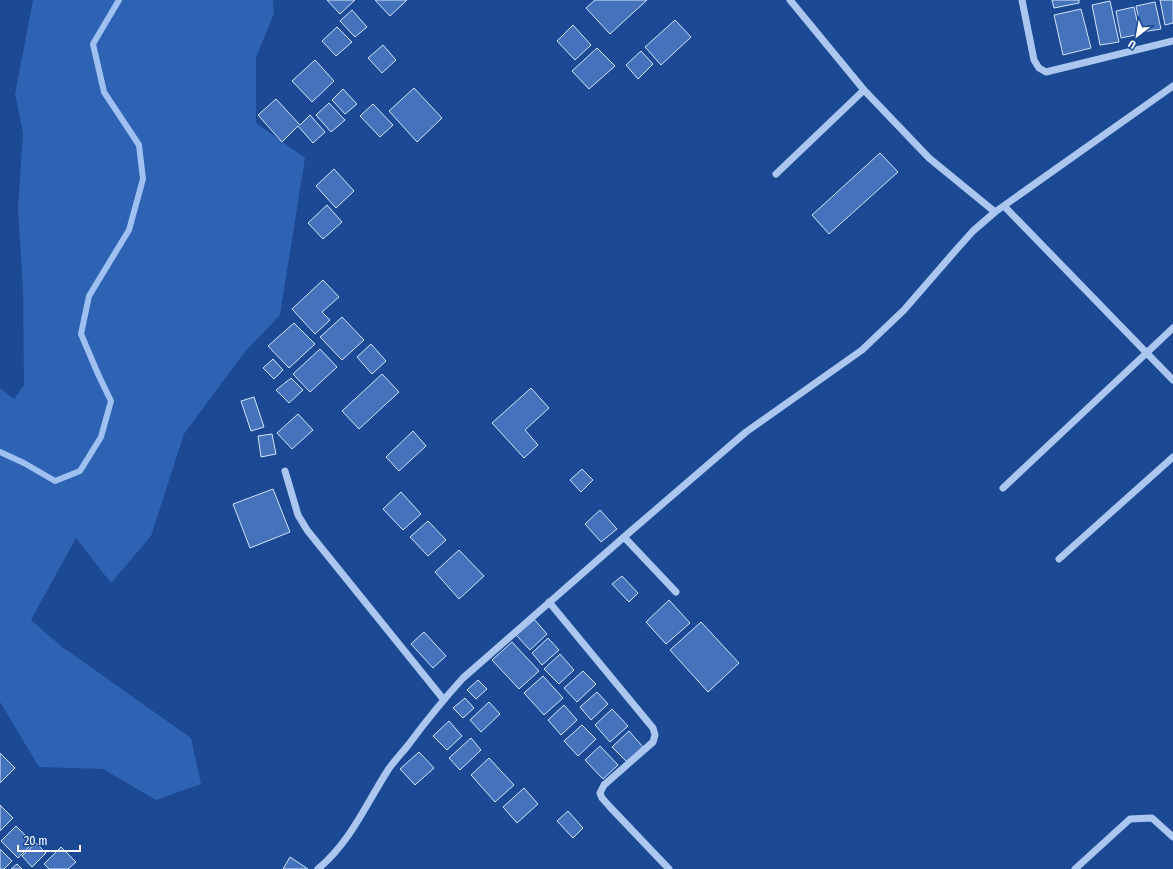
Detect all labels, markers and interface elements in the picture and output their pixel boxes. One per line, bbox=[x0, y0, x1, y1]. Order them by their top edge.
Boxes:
north arrow bbox=[1117, 16, 1157, 56]
text: U bbox=[1126, 37, 1138, 51]
scale bar bbox=[18, 827, 80, 853]
text: 20 m bbox=[24, 834, 48, 848]

